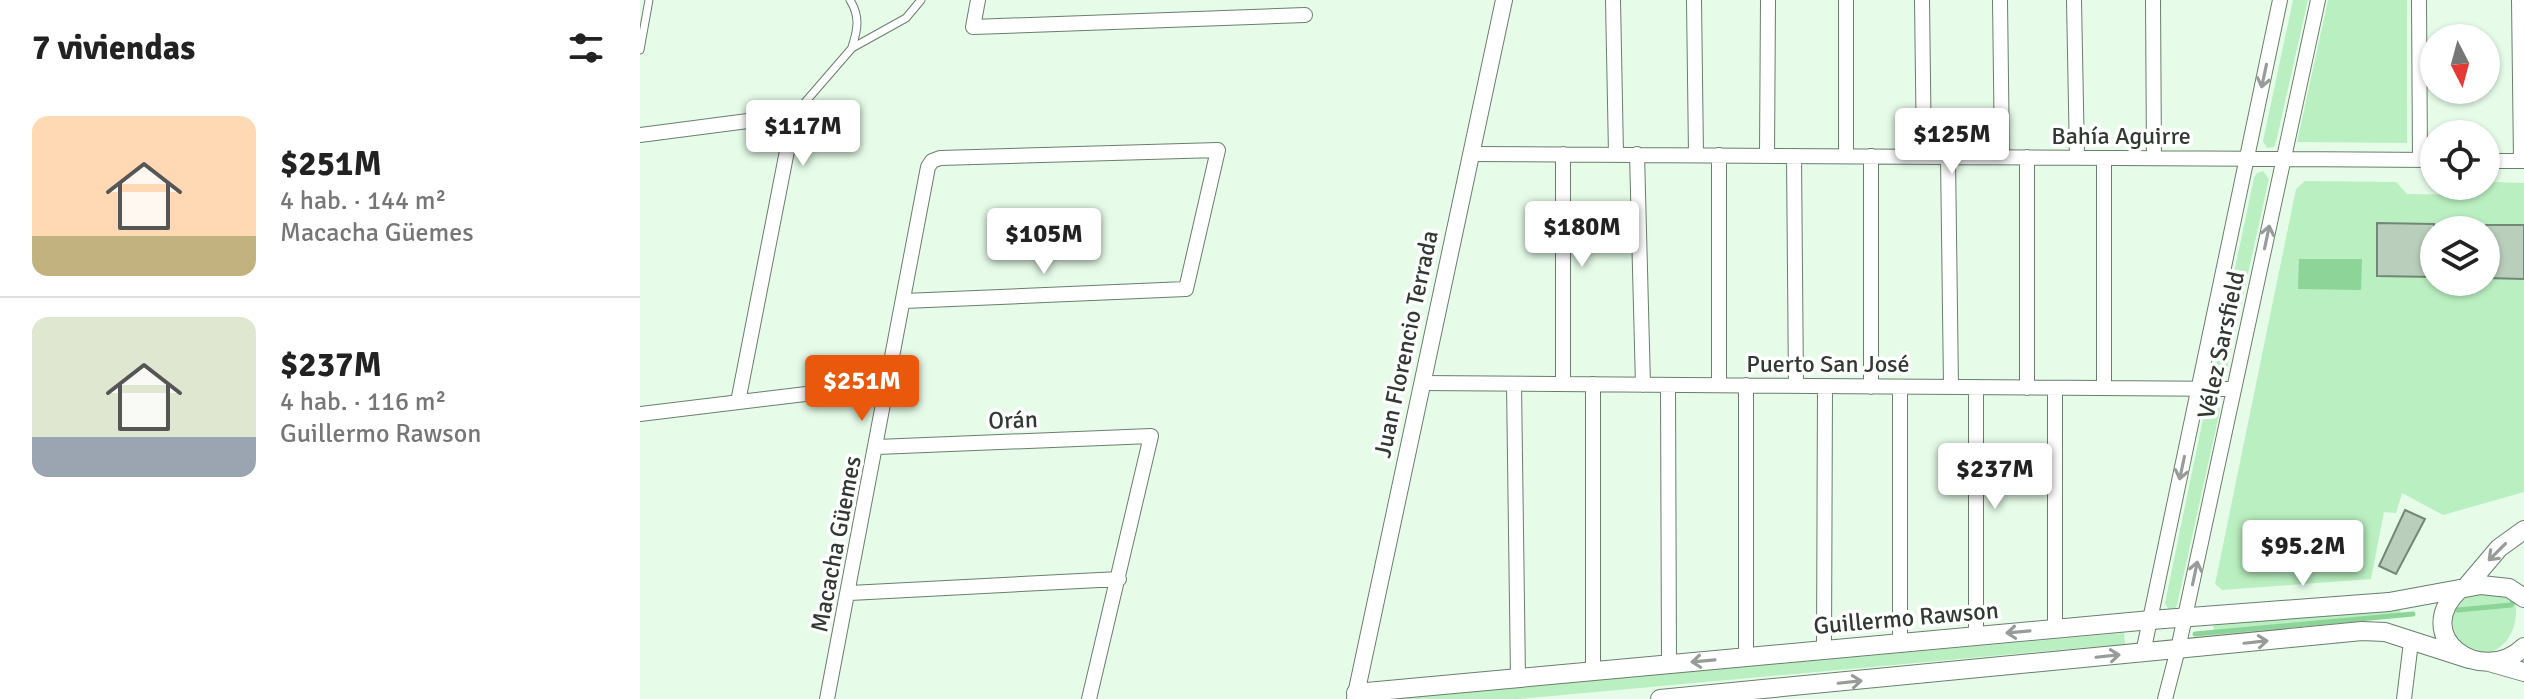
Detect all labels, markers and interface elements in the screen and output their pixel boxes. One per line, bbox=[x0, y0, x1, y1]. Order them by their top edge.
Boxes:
north arrow bbox=[2420, 24, 2500, 104]
map controls bbox=[2420, 24, 2500, 296]
icon: filters bbox=[564, 26, 608, 70]
text: 7 viviendas bbox=[32, 27, 195, 69]
one-way arrow bbox=[2256, 63, 2271, 89]
pin: $117M bbox=[747, 100, 859, 168]
pin: $125M bbox=[1896, 108, 2008, 176]
text: $117M bbox=[764, 110, 842, 142]
text: $125M bbox=[1913, 118, 1991, 150]
button: locate bbox=[2420, 120, 2500, 200]
street label: Bahía Aguirre bbox=[2051, 121, 2191, 151]
text: $251M bbox=[280, 143, 382, 185]
icon: home bbox=[96, 148, 192, 244]
text: 4 hab. · 144 m² bbox=[280, 185, 447, 217]
pin: $180M bbox=[1526, 201, 1638, 269]
pin: $105M bbox=[988, 208, 1100, 276]
text: $180M bbox=[1543, 211, 1621, 243]
button: layers bbox=[2420, 216, 2500, 296]
text: Macacha Güemes bbox=[280, 217, 474, 249]
text: $105M bbox=[1005, 218, 1083, 250]
one-way arrow bbox=[2260, 224, 2275, 250]
street label: Juan Florencio Terrada bbox=[1367, 228, 1445, 460]
street label: Vélez Sarsfield bbox=[2191, 269, 2251, 421]
text: $237M bbox=[280, 344, 382, 386]
icon: home bbox=[96, 349, 192, 445]
street label: Puerto San José bbox=[1746, 349, 1910, 379]
pin: $251M bbox=[806, 355, 918, 423]
text: $251M bbox=[823, 365, 901, 397]
text: 4 hab. · 116 m² bbox=[280, 386, 447, 418]
street label: Orán bbox=[988, 404, 1038, 436]
text: Guillermo Rawson bbox=[280, 418, 481, 450]
pin: $237M bbox=[1939, 443, 2051, 511]
street label: Macacha Güemes bbox=[804, 453, 868, 635]
text: $237M bbox=[1956, 453, 2034, 485]
one-way arrow bbox=[2174, 455, 2189, 480]
pin: $95.2M bbox=[2238, 520, 2368, 588]
text: $95.2M bbox=[2260, 530, 2346, 562]
one-way arrow bbox=[2487, 542, 2506, 562]
one-way arrow bbox=[2188, 561, 2203, 586]
street label: Guillermo Rawson bbox=[1812, 595, 2000, 641]
one-way arrow bbox=[2005, 625, 2032, 640]
one-way arrow bbox=[2242, 634, 2269, 649]
one-way arrow bbox=[2094, 648, 2121, 663]
one-way arrow bbox=[1690, 653, 1717, 668]
one-way arrow bbox=[1836, 674, 1863, 689]

